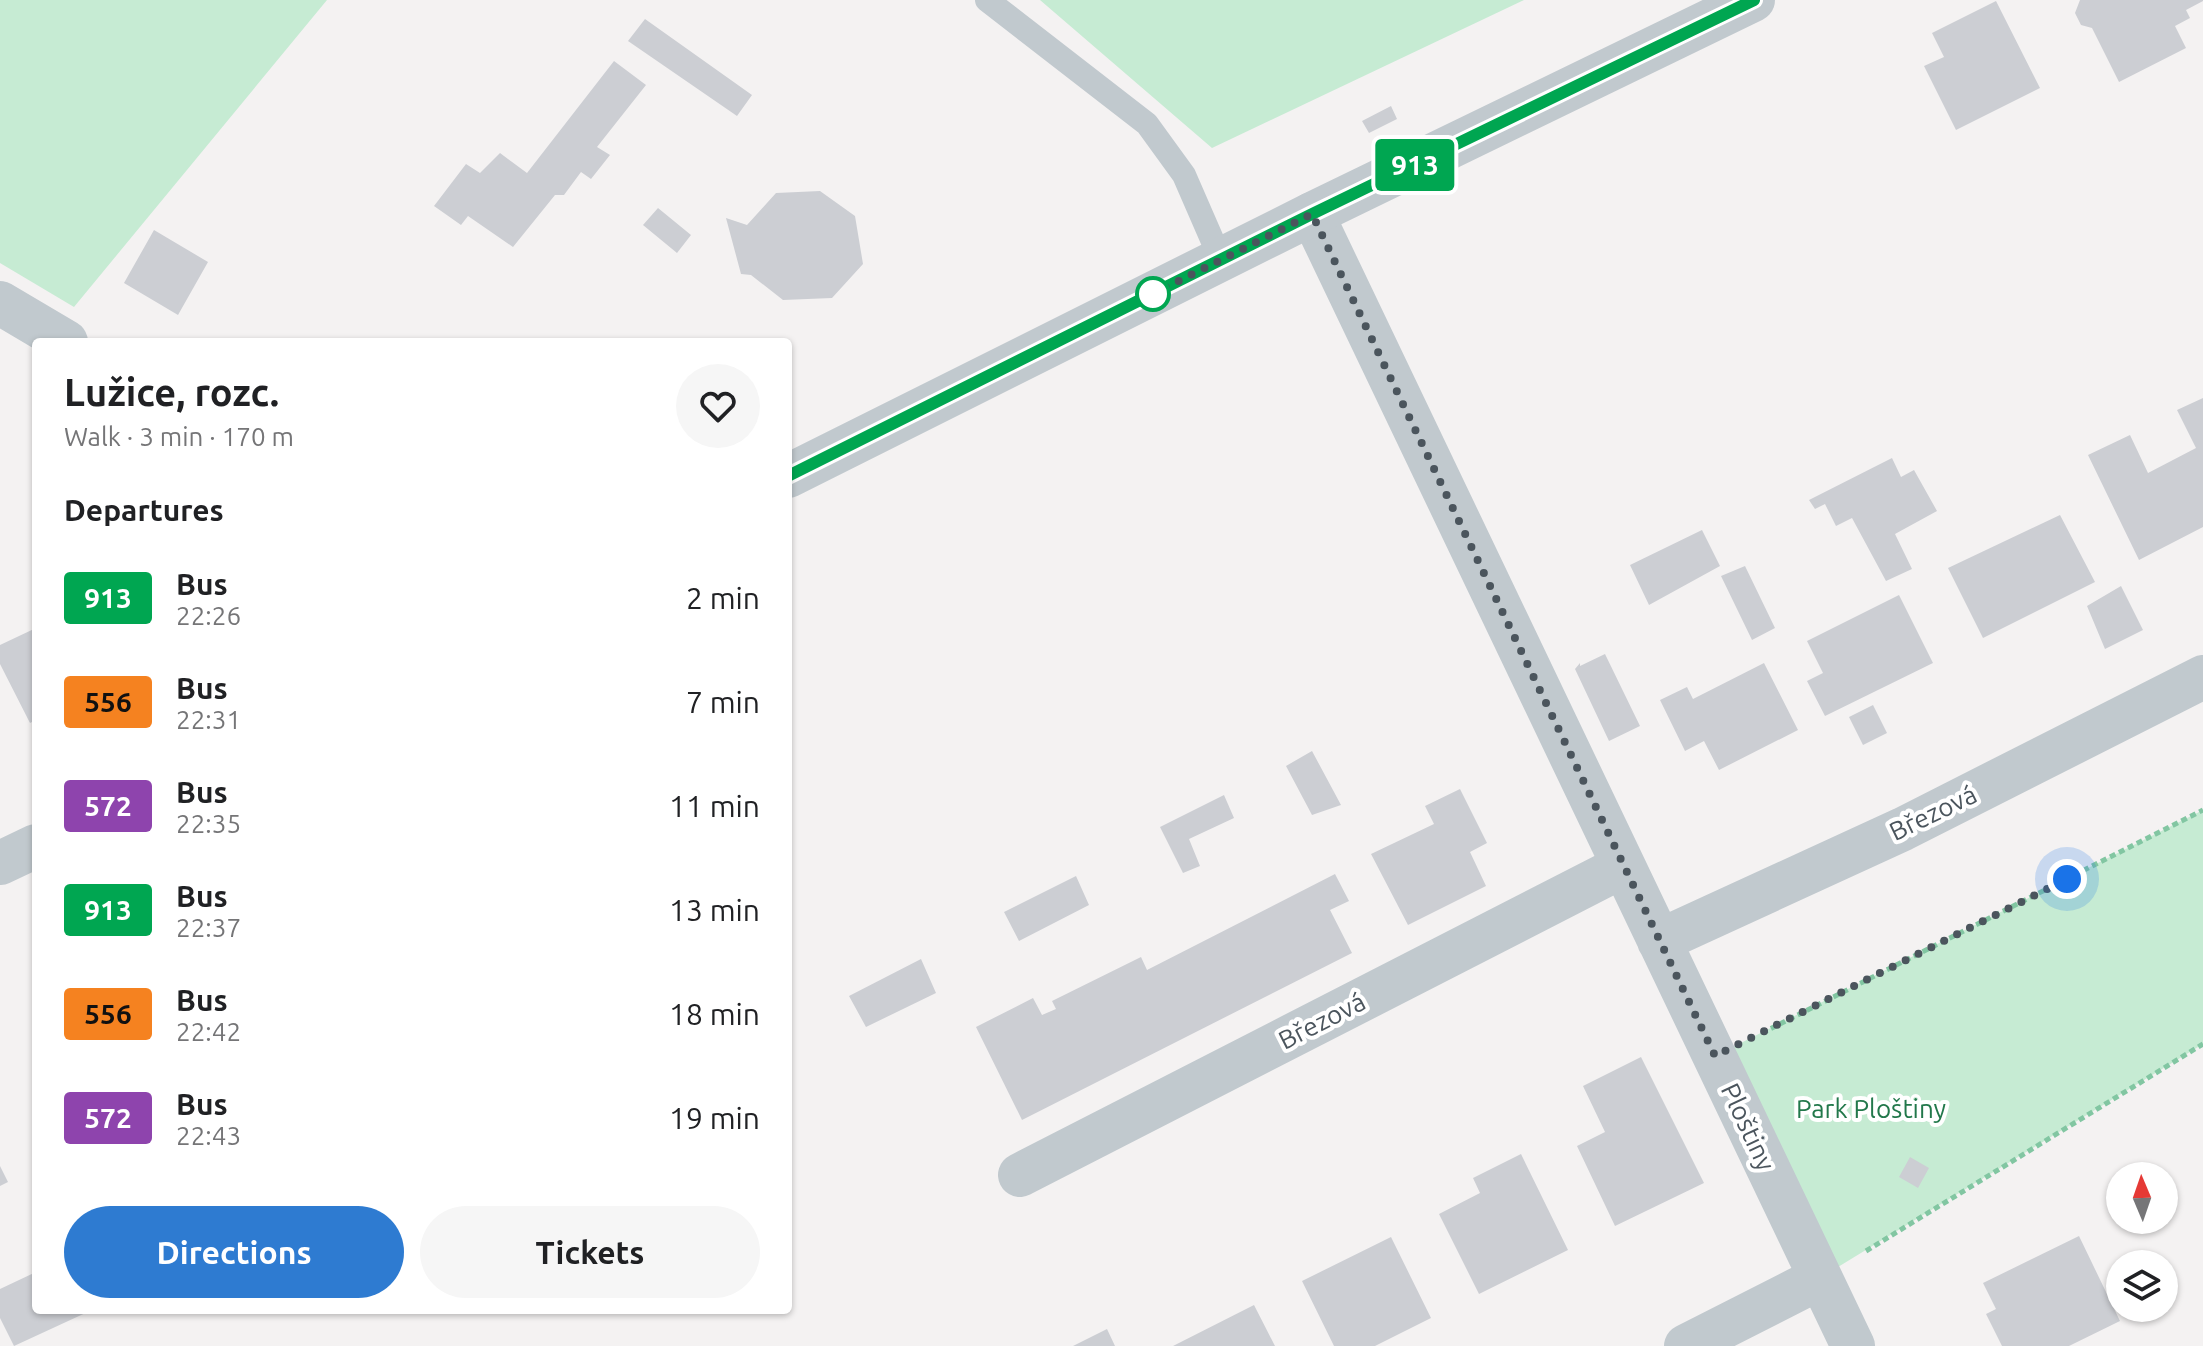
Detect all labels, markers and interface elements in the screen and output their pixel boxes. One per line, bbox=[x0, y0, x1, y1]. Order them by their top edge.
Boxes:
line badge: 913 bbox=[1369, 139, 1461, 191]
text: 913 bbox=[1391, 149, 1439, 180]
unlabelled marker bbox=[1136, 277, 1170, 311]
button: heart bbox=[676, 364, 760, 448]
text: Lužice, rozc. bbox=[64, 371, 279, 413]
text: Walk · 3 min · 170 m bbox=[64, 422, 294, 451]
text: Departures bbox=[64, 493, 224, 527]
text: Bus bbox=[176, 567, 228, 601]
text: 2 min bbox=[686, 581, 760, 615]
text: 913 bbox=[84, 582, 132, 613]
text: 22:26 bbox=[176, 601, 241, 630]
text: Bus bbox=[176, 671, 228, 705]
text: 7 min bbox=[686, 685, 760, 719]
text: 556 bbox=[84, 686, 132, 717]
text: 22:31 bbox=[176, 705, 241, 734]
text: Bus bbox=[176, 775, 228, 809]
street label: Březová bbox=[1884, 779, 1981, 846]
text: 11 min bbox=[669, 789, 760, 823]
text: 572 bbox=[84, 790, 132, 821]
text: 22:35 bbox=[176, 809, 241, 838]
your location bbox=[2047, 859, 2087, 899]
text: Bus bbox=[176, 879, 228, 913]
text: 13 min bbox=[669, 893, 760, 927]
text: 913 bbox=[84, 894, 132, 925]
text: 22:37 bbox=[176, 913, 241, 942]
text: Bus bbox=[176, 983, 228, 1017]
street label: Březová bbox=[1274, 986, 1370, 1055]
text: 18 min bbox=[669, 997, 760, 1031]
text: 556 bbox=[84, 998, 132, 1029]
text: 22:42 bbox=[176, 1017, 241, 1046]
street label: Ploštiny bbox=[1716, 1079, 1781, 1175]
text: Bus bbox=[176, 1087, 228, 1121]
park label: Park Ploštiny bbox=[1796, 1094, 1946, 1123]
text: 19 min bbox=[669, 1101, 760, 1135]
text: 572 bbox=[84, 1102, 132, 1133]
text: 22:43 bbox=[176, 1121, 241, 1150]
north arrow bbox=[2106, 1162, 2178, 1234]
map controls bbox=[2106, 1162, 2178, 1322]
button: Directions bbox=[64, 1206, 404, 1298]
button: Tickets bbox=[420, 1206, 760, 1298]
button: layers bbox=[2106, 1250, 2178, 1322]

